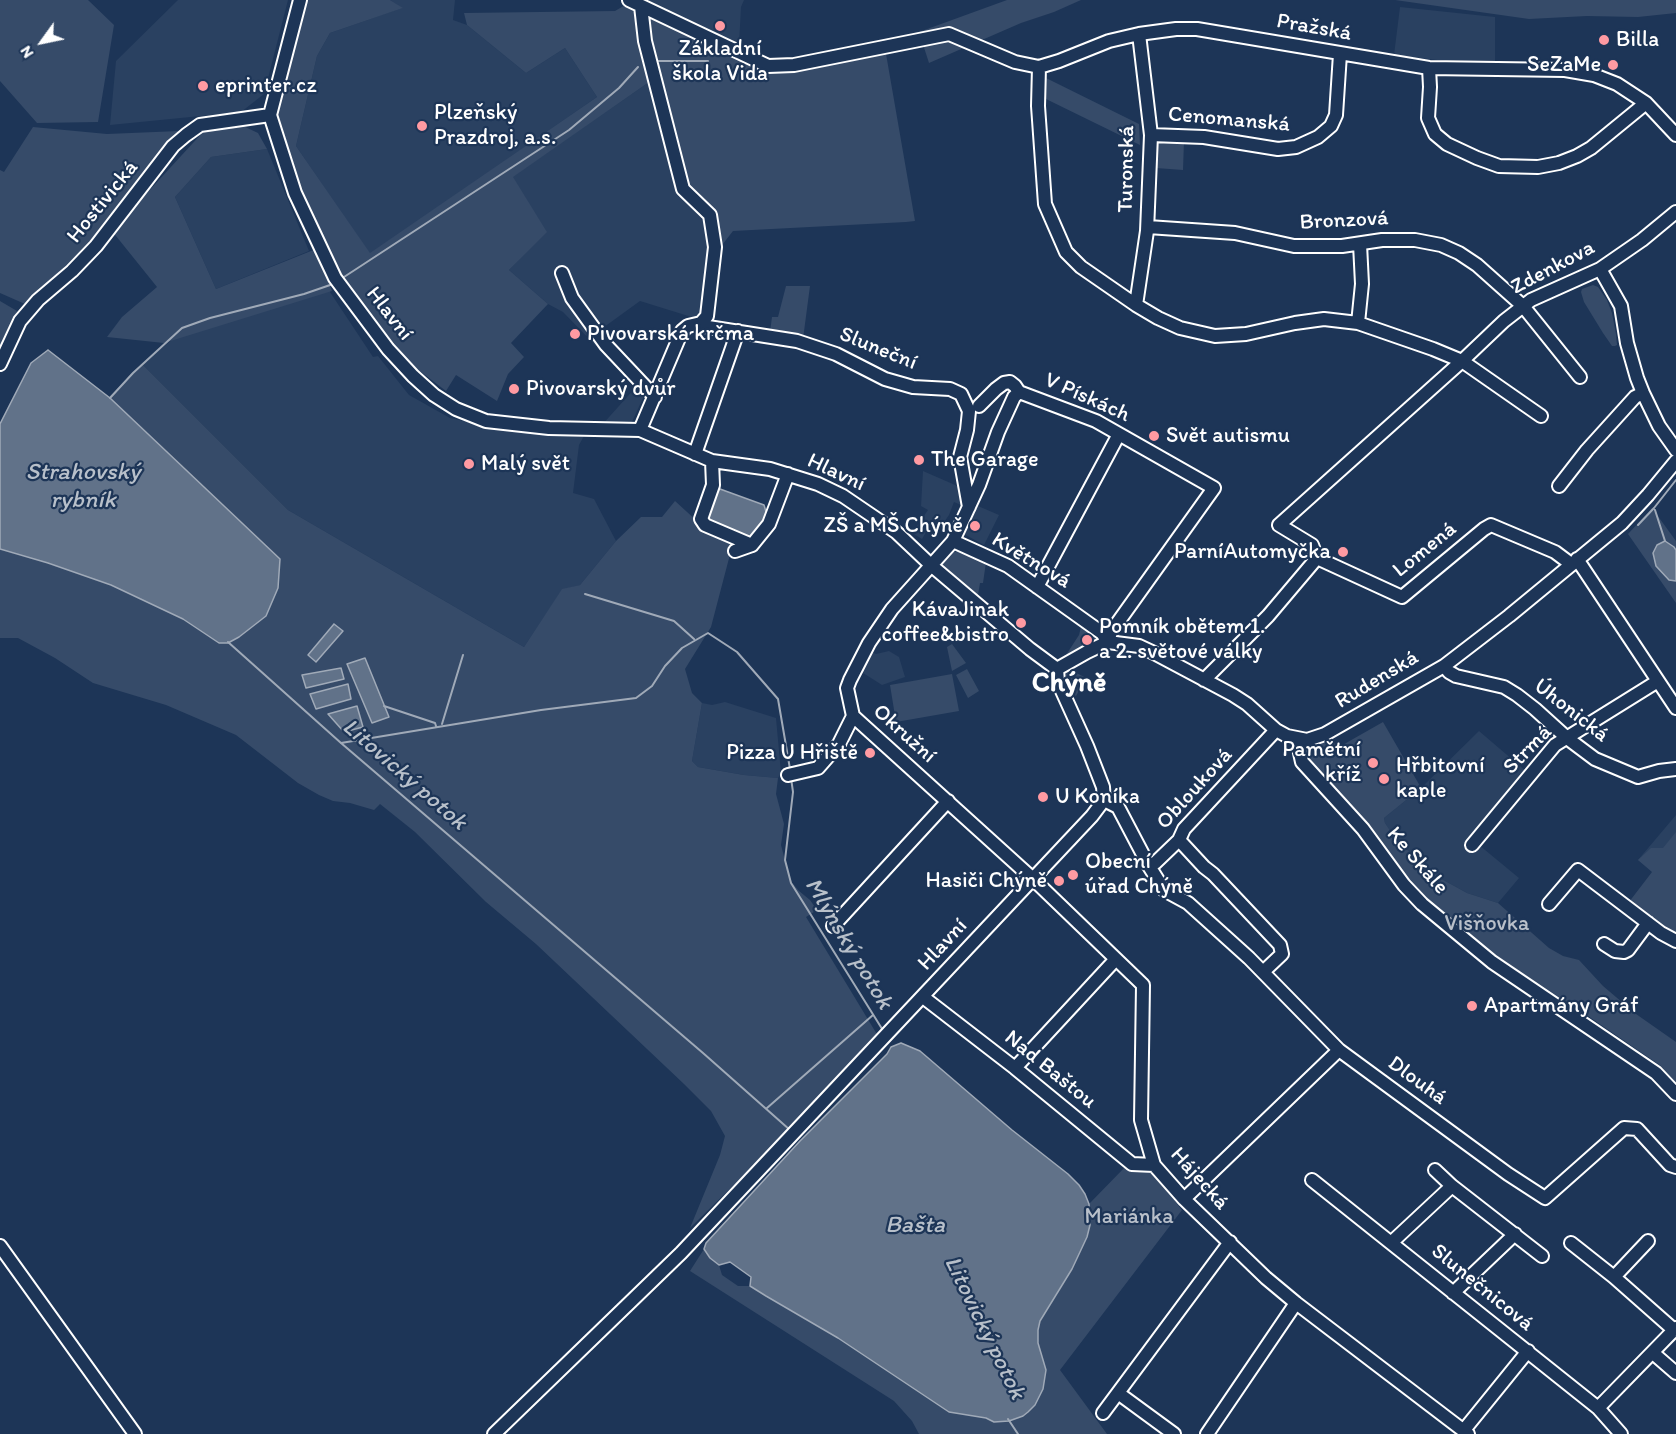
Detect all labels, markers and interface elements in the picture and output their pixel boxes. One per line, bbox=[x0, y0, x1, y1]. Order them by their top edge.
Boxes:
street label: Pražská bbox=[1274, 8, 1354, 48]
north arrow bbox=[12, 12, 72, 72]
marker: Základní škola Vida bbox=[713, 19, 727, 33]
place label: Billa bbox=[1616, 27, 1659, 53]
marker: Billa bbox=[1597, 33, 1611, 47]
place label: Základní škola Vida bbox=[672, 36, 768, 88]
text: N bbox=[16, 42, 37, 62]
place label: SeZaMe bbox=[1527, 52, 1601, 78]
marker: SeZaMe bbox=[1606, 58, 1620, 72]
place label: eprinter.cz bbox=[215, 73, 317, 99]
marker: eprinter.cz bbox=[196, 79, 210, 93]
place label: Plzeňský Prazdroj, a.s. bbox=[434, 100, 556, 152]
street label: Cenomanská bbox=[1167, 102, 1291, 138]
marker: Plzeňský Prazdroj, a.s. bbox=[415, 119, 429, 133]
street label: Turonská bbox=[1113, 125, 1141, 213]
street label: Hostivická bbox=[62, 155, 144, 249]
street label: Bronzová bbox=[1299, 205, 1389, 237]
street label: Zdenkova bbox=[1507, 235, 1599, 301]
street label: Hlavní bbox=[360, 282, 418, 346]
place label: Pivovarská krčma bbox=[587, 321, 754, 347]
street label: Sluneční bbox=[835, 322, 921, 376]
marker: Pivovarská krčma bbox=[568, 327, 582, 341]
street label: V Pískách bbox=[1040, 367, 1134, 429]
place label: Pivovarský dvůr bbox=[526, 376, 675, 402]
marker: Pivovarský dvůr bbox=[507, 382, 521, 396]
place label: Svět autismu bbox=[1166, 423, 1290, 449]
marker: Svět autismu bbox=[1147, 429, 1161, 443]
place label: The Garage bbox=[931, 447, 1039, 473]
street label: Hlavní bbox=[803, 448, 869, 498]
place label: Malý svět bbox=[481, 451, 570, 477]
marker: The Garage bbox=[912, 453, 926, 467]
marker: Malý svět bbox=[462, 457, 476, 471]
water label: Strahovský rybník bbox=[26, 459, 140, 515]
place label: ZŠ a MŠ Chýně bbox=[824, 513, 963, 539]
street label: Lomená bbox=[1388, 516, 1462, 584]
marker: ZŠ a MŠ Chýně bbox=[968, 519, 982, 533]
street label: Květnová bbox=[987, 527, 1075, 595]
place label: ParníAutomyčka bbox=[1174, 539, 1331, 565]
marker: ParníAutomyčka bbox=[1336, 545, 1350, 559]
place label: KávaJinak coffee&bistro bbox=[881, 597, 1009, 648]
place label: Pomník obětem 1. a 2. světové války bbox=[1099, 614, 1265, 666]
marker: KávaJinak coffee&bistro bbox=[1014, 616, 1028, 630]
marker: Pomník obětem 1. a 2. světové války bbox=[1080, 633, 1094, 647]
street label: Rudenská bbox=[1331, 645, 1423, 715]
district label: Chýně bbox=[1032, 667, 1106, 701]
street label: Úhonická bbox=[1528, 673, 1614, 749]
street label: Okružní bbox=[867, 699, 941, 769]
water label: Litovický potok bbox=[336, 713, 472, 837]
street label: Strmá bbox=[1498, 720, 1558, 780]
place label: Pamětní kříž bbox=[1282, 737, 1361, 788]
place label: Pizza U Hřiště bbox=[726, 740, 858, 766]
street label: Oblouková bbox=[1151, 743, 1239, 835]
marker: Pizza U Hřiště bbox=[863, 746, 877, 760]
place label: Hřbitovní kaple bbox=[1396, 753, 1485, 804]
marker: Pamětní kříž bbox=[1366, 756, 1380, 770]
marker: Hřbitovní kaple bbox=[1377, 772, 1391, 786]
place label: U Koníka bbox=[1055, 784, 1140, 810]
marker: U Koníka bbox=[1036, 790, 1050, 804]
street label: Ke Skále bbox=[1380, 822, 1454, 900]
place label: Obecní úřad Chýně bbox=[1085, 849, 1193, 900]
place label: Hasiči Chýně bbox=[926, 868, 1047, 894]
marker: Obecní úřad Chýně bbox=[1066, 868, 1080, 882]
water label: Mlýnský potok bbox=[798, 873, 898, 1015]
marker: Hasiči Chýně bbox=[1052, 874, 1066, 888]
park label: Višňovka bbox=[1445, 911, 1529, 937]
street label: Hlavní bbox=[912, 914, 974, 976]
place label: Apartmány Gráf bbox=[1484, 993, 1638, 1019]
marker: Apartmány Gráf bbox=[1465, 999, 1479, 1013]
street label: Nad Baštou bbox=[999, 1025, 1101, 1115]
street label: Dlouhá bbox=[1382, 1051, 1452, 1111]
street label: Hájecká bbox=[1164, 1142, 1234, 1216]
park label: Mariánka bbox=[1084, 1204, 1174, 1230]
water label: Bašta bbox=[885, 1212, 945, 1240]
street label: Slunečnicová bbox=[1425, 1239, 1539, 1337]
water label: Litovický potok bbox=[937, 1252, 1031, 1404]

